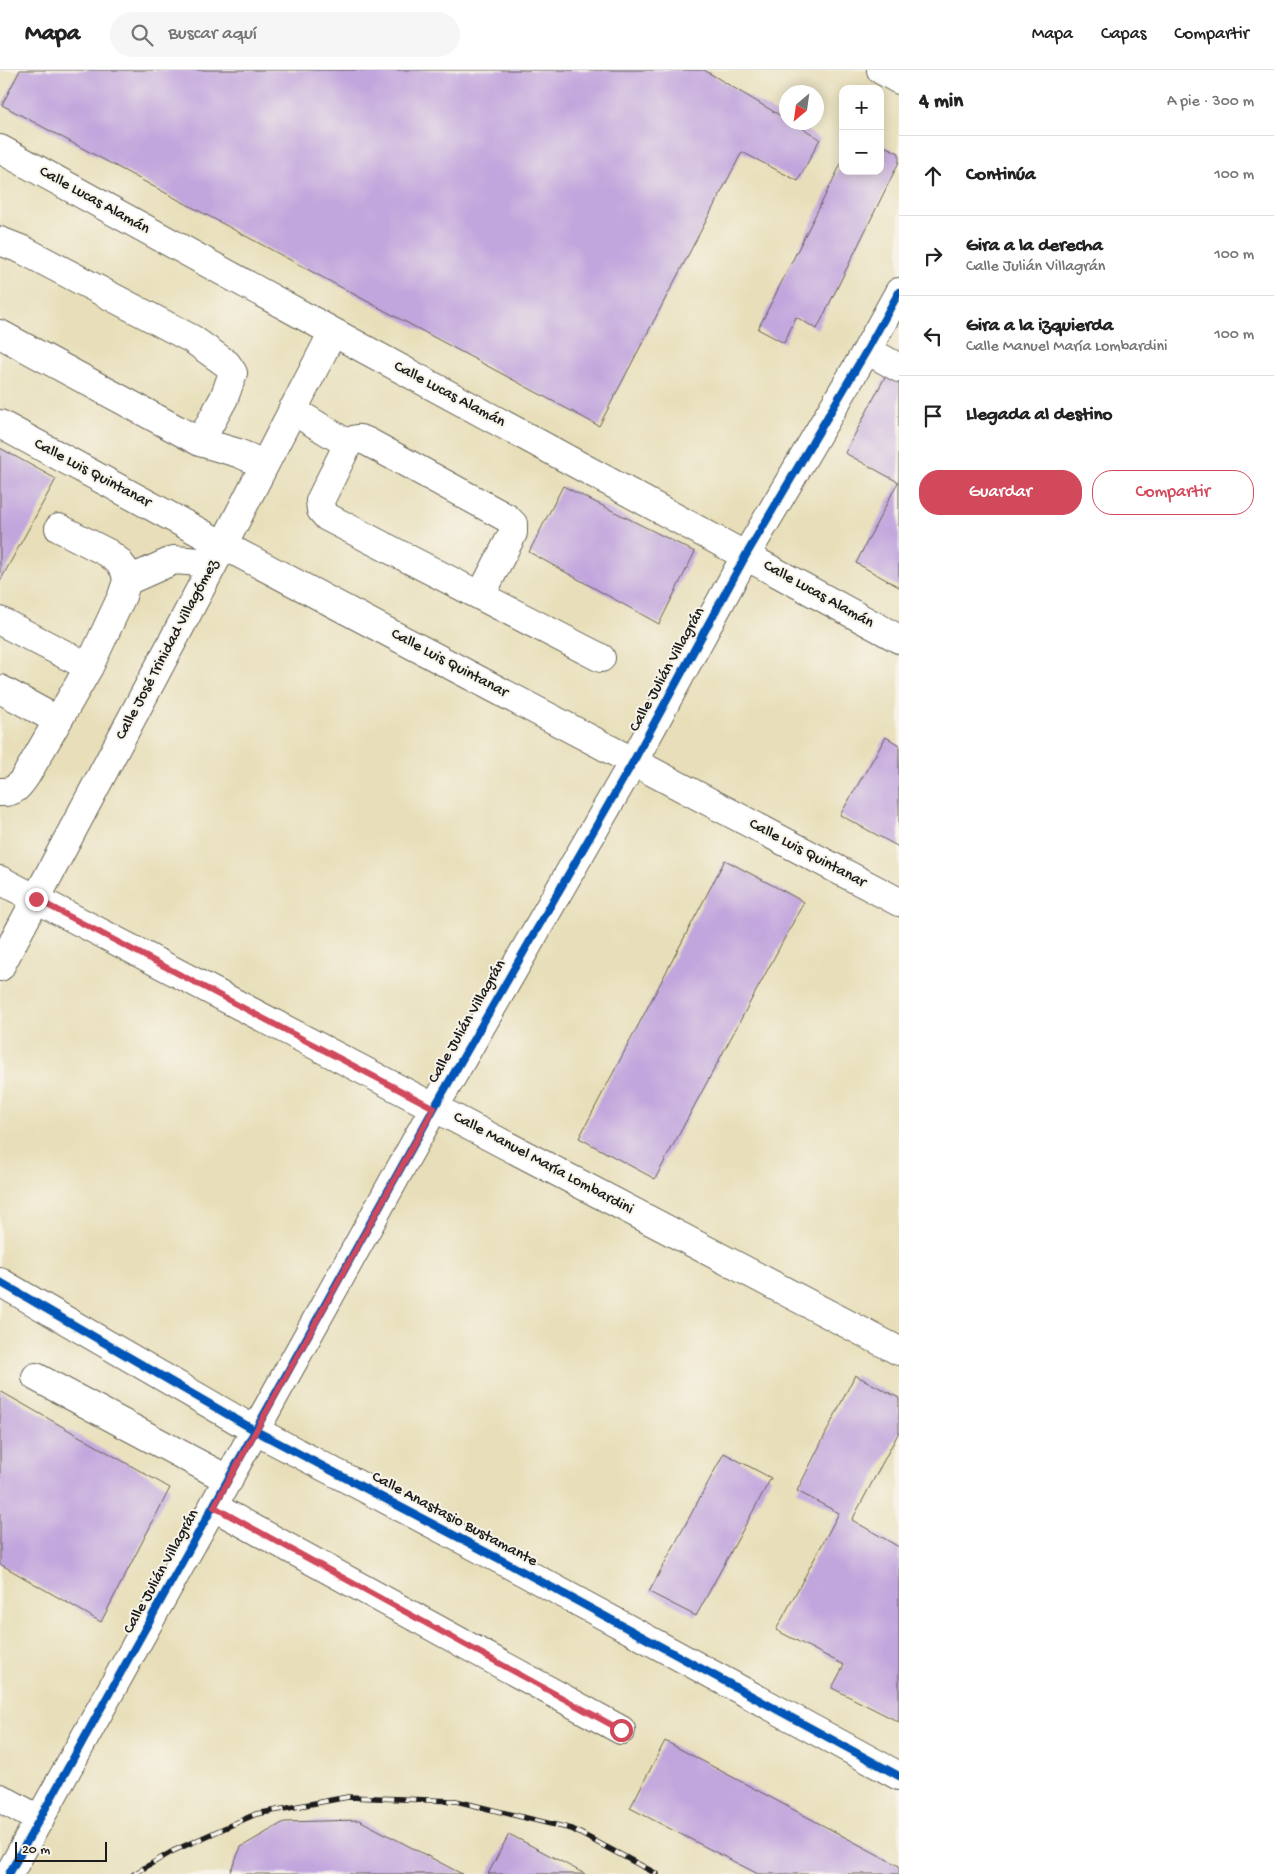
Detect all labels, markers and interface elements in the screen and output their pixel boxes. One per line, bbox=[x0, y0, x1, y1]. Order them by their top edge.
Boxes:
search box bbox=[110, 12, 460, 57]
text: Mapa bbox=[25, 20, 80, 49]
icon: search bbox=[128, 21, 156, 49]
text: Buscar aquí bbox=[168, 23, 257, 46]
text: Mapa bbox=[1032, 24, 1073, 45]
text: Capas bbox=[1101, 24, 1146, 45]
text: Compartir bbox=[1174, 24, 1249, 45]
north arrow bbox=[779, 85, 824, 130]
map controls bbox=[839, 85, 884, 175]
button: + bbox=[839, 85, 884, 130]
text: 4 min bbox=[919, 90, 963, 115]
text: A pie · 300 m bbox=[1167, 93, 1254, 112]
button: − bbox=[839, 130, 884, 175]
icon: ahead bbox=[919, 162, 947, 190]
street label: Calle Lucas Alamán bbox=[35, 163, 153, 239]
text: Continúa bbox=[966, 164, 1036, 187]
text: 100 m bbox=[1214, 166, 1254, 185]
text: Gira a la derecha bbox=[966, 235, 1103, 258]
icon: right bbox=[919, 242, 947, 270]
text: 100 m bbox=[1214, 246, 1254, 265]
text: Calle Julián Villagrán bbox=[966, 258, 1105, 277]
text: Gira a la izquierda bbox=[966, 315, 1113, 338]
icon: left bbox=[919, 322, 947, 350]
text: 100 m bbox=[1214, 326, 1254, 345]
text: Calle Manuel María Lombardini bbox=[966, 338, 1168, 357]
street label: Calle Lucas Alamán bbox=[390, 358, 508, 433]
icon: arrive bbox=[919, 402, 947, 430]
text: Llegada al destino bbox=[966, 404, 1112, 427]
street label: Calle Luis Quintanar bbox=[30, 435, 155, 514]
button: Guardar bbox=[919, 470, 1082, 515]
button: Compartir bbox=[1092, 470, 1254, 515]
street label: Calle José Trinidad Villagómez bbox=[112, 556, 224, 743]
street label: Calle Lucas Alamán bbox=[759, 557, 877, 633]
street label: Calle Julián Villagrán bbox=[626, 604, 710, 736]
street label: Calle Luis Quintanar bbox=[387, 625, 512, 704]
street label: Calle Luis Quintanar bbox=[745, 815, 870, 894]
route end bbox=[25, 888, 48, 911]
street label: Calle Julián Villagrán bbox=[425, 957, 511, 1087]
street label: Calle Manuel María Lombardini bbox=[450, 1108, 636, 1220]
street label: Calle Anastasio Bustamante bbox=[368, 1468, 541, 1572]
street label: Calle Julián Villagrán bbox=[120, 1506, 204, 1638]
route start bbox=[610, 1719, 633, 1742]
scale bar bbox=[15, 1839, 108, 1862]
text: 20 m bbox=[22, 1842, 50, 1859]

